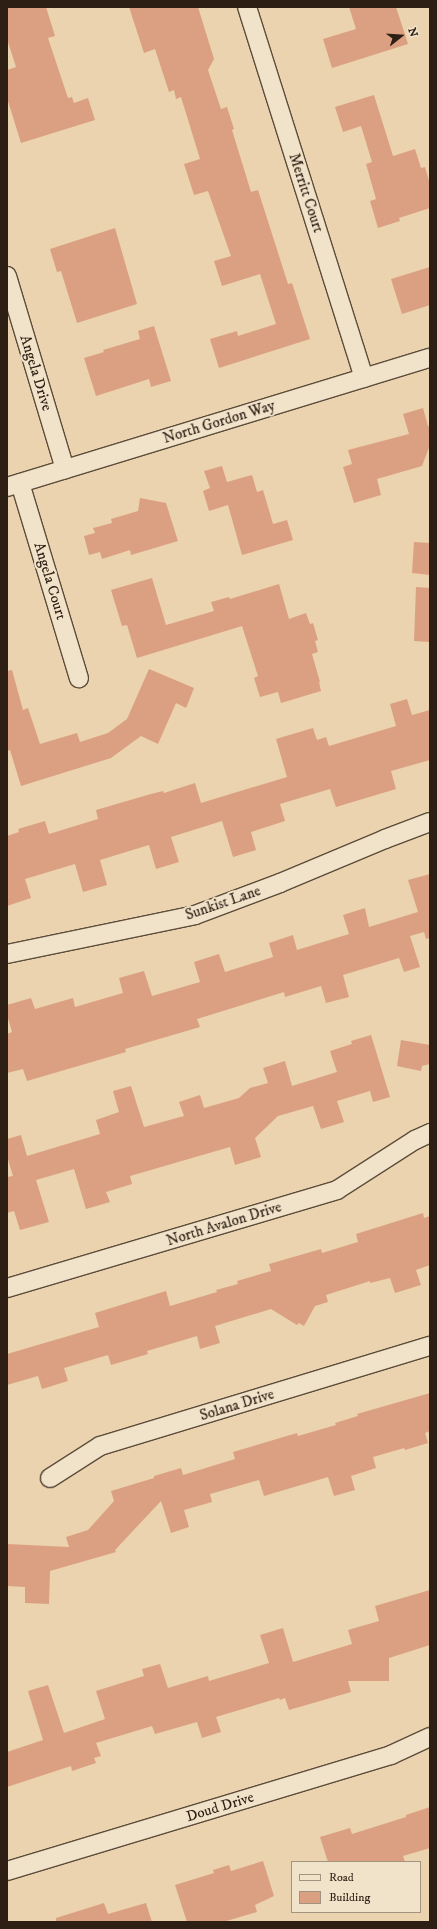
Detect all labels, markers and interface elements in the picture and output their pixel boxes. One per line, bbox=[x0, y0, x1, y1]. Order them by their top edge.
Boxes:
north arrow bbox=[381, 16, 421, 56]
text: N bbox=[404, 26, 420, 39]
street label: Merritt Court bbox=[285, 151, 327, 235]
street label: Angela Drive bbox=[16, 333, 56, 413]
street label: North Gordon Way bbox=[161, 396, 277, 448]
street label: Angela Court bbox=[30, 540, 70, 622]
street label: Sunkist Lane bbox=[183, 882, 263, 924]
street label: North Avalon Drive bbox=[164, 1198, 284, 1250]
street label: Solana Drive bbox=[198, 1385, 276, 1425]
street label: Doud Drive bbox=[184, 1788, 256, 1826]
legend bbox=[291, 1861, 421, 1913]
text: Road bbox=[329, 1870, 354, 1885]
text: Building bbox=[329, 1890, 370, 1905]

